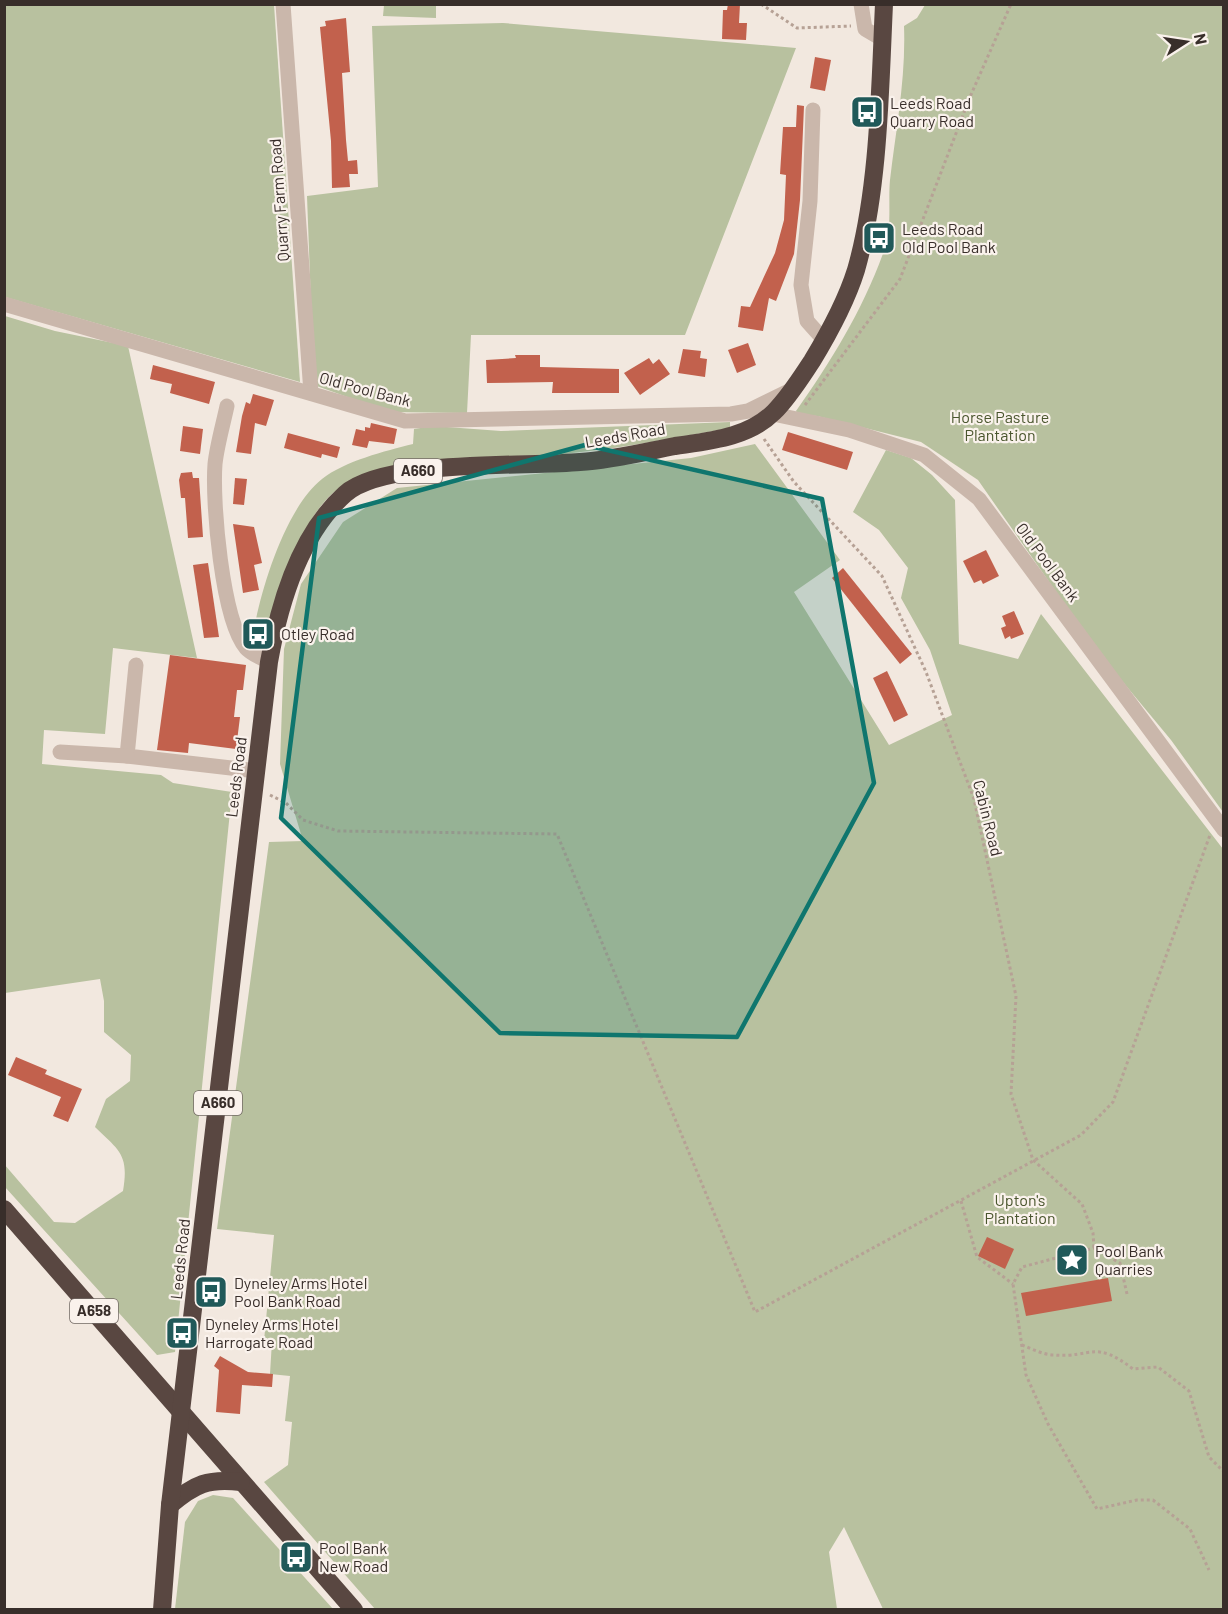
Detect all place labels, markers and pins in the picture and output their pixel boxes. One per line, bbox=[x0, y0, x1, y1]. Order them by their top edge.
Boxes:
place label: Leeds Road Quarry Road bbox=[890, 93, 974, 130]
bus stop icon: Leeds Road Quarry Road bbox=[849, 94, 885, 130]
place label: Leeds Road Old Pool Bank bbox=[902, 219, 996, 256]
bus stop icon: Leeds Road Old Pool Bank bbox=[861, 220, 897, 256]
bus stop icon: Otley Road bbox=[240, 616, 276, 652]
place label: Otley Road bbox=[281, 624, 355, 643]
place label: Pool Bank Quarries bbox=[1095, 1241, 1163, 1278]
place icon: Pool Bank Quarries bbox=[1054, 1242, 1090, 1278]
place label: Dyneley Arms Hotel Pool Bank Road bbox=[234, 1273, 367, 1310]
bus stop icon: Dyneley Arms Hotel Pool Bank Road bbox=[193, 1274, 229, 1310]
place label: Dyneley Arms Hotel Harrogate Road bbox=[205, 1314, 338, 1351]
bus stop icon: Dyneley Arms Hotel Harrogate Road bbox=[164, 1315, 200, 1351]
place label: Pool Bank New Road bbox=[319, 1538, 388, 1575]
bus stop icon: Pool Bank New Road bbox=[278, 1539, 314, 1575]

